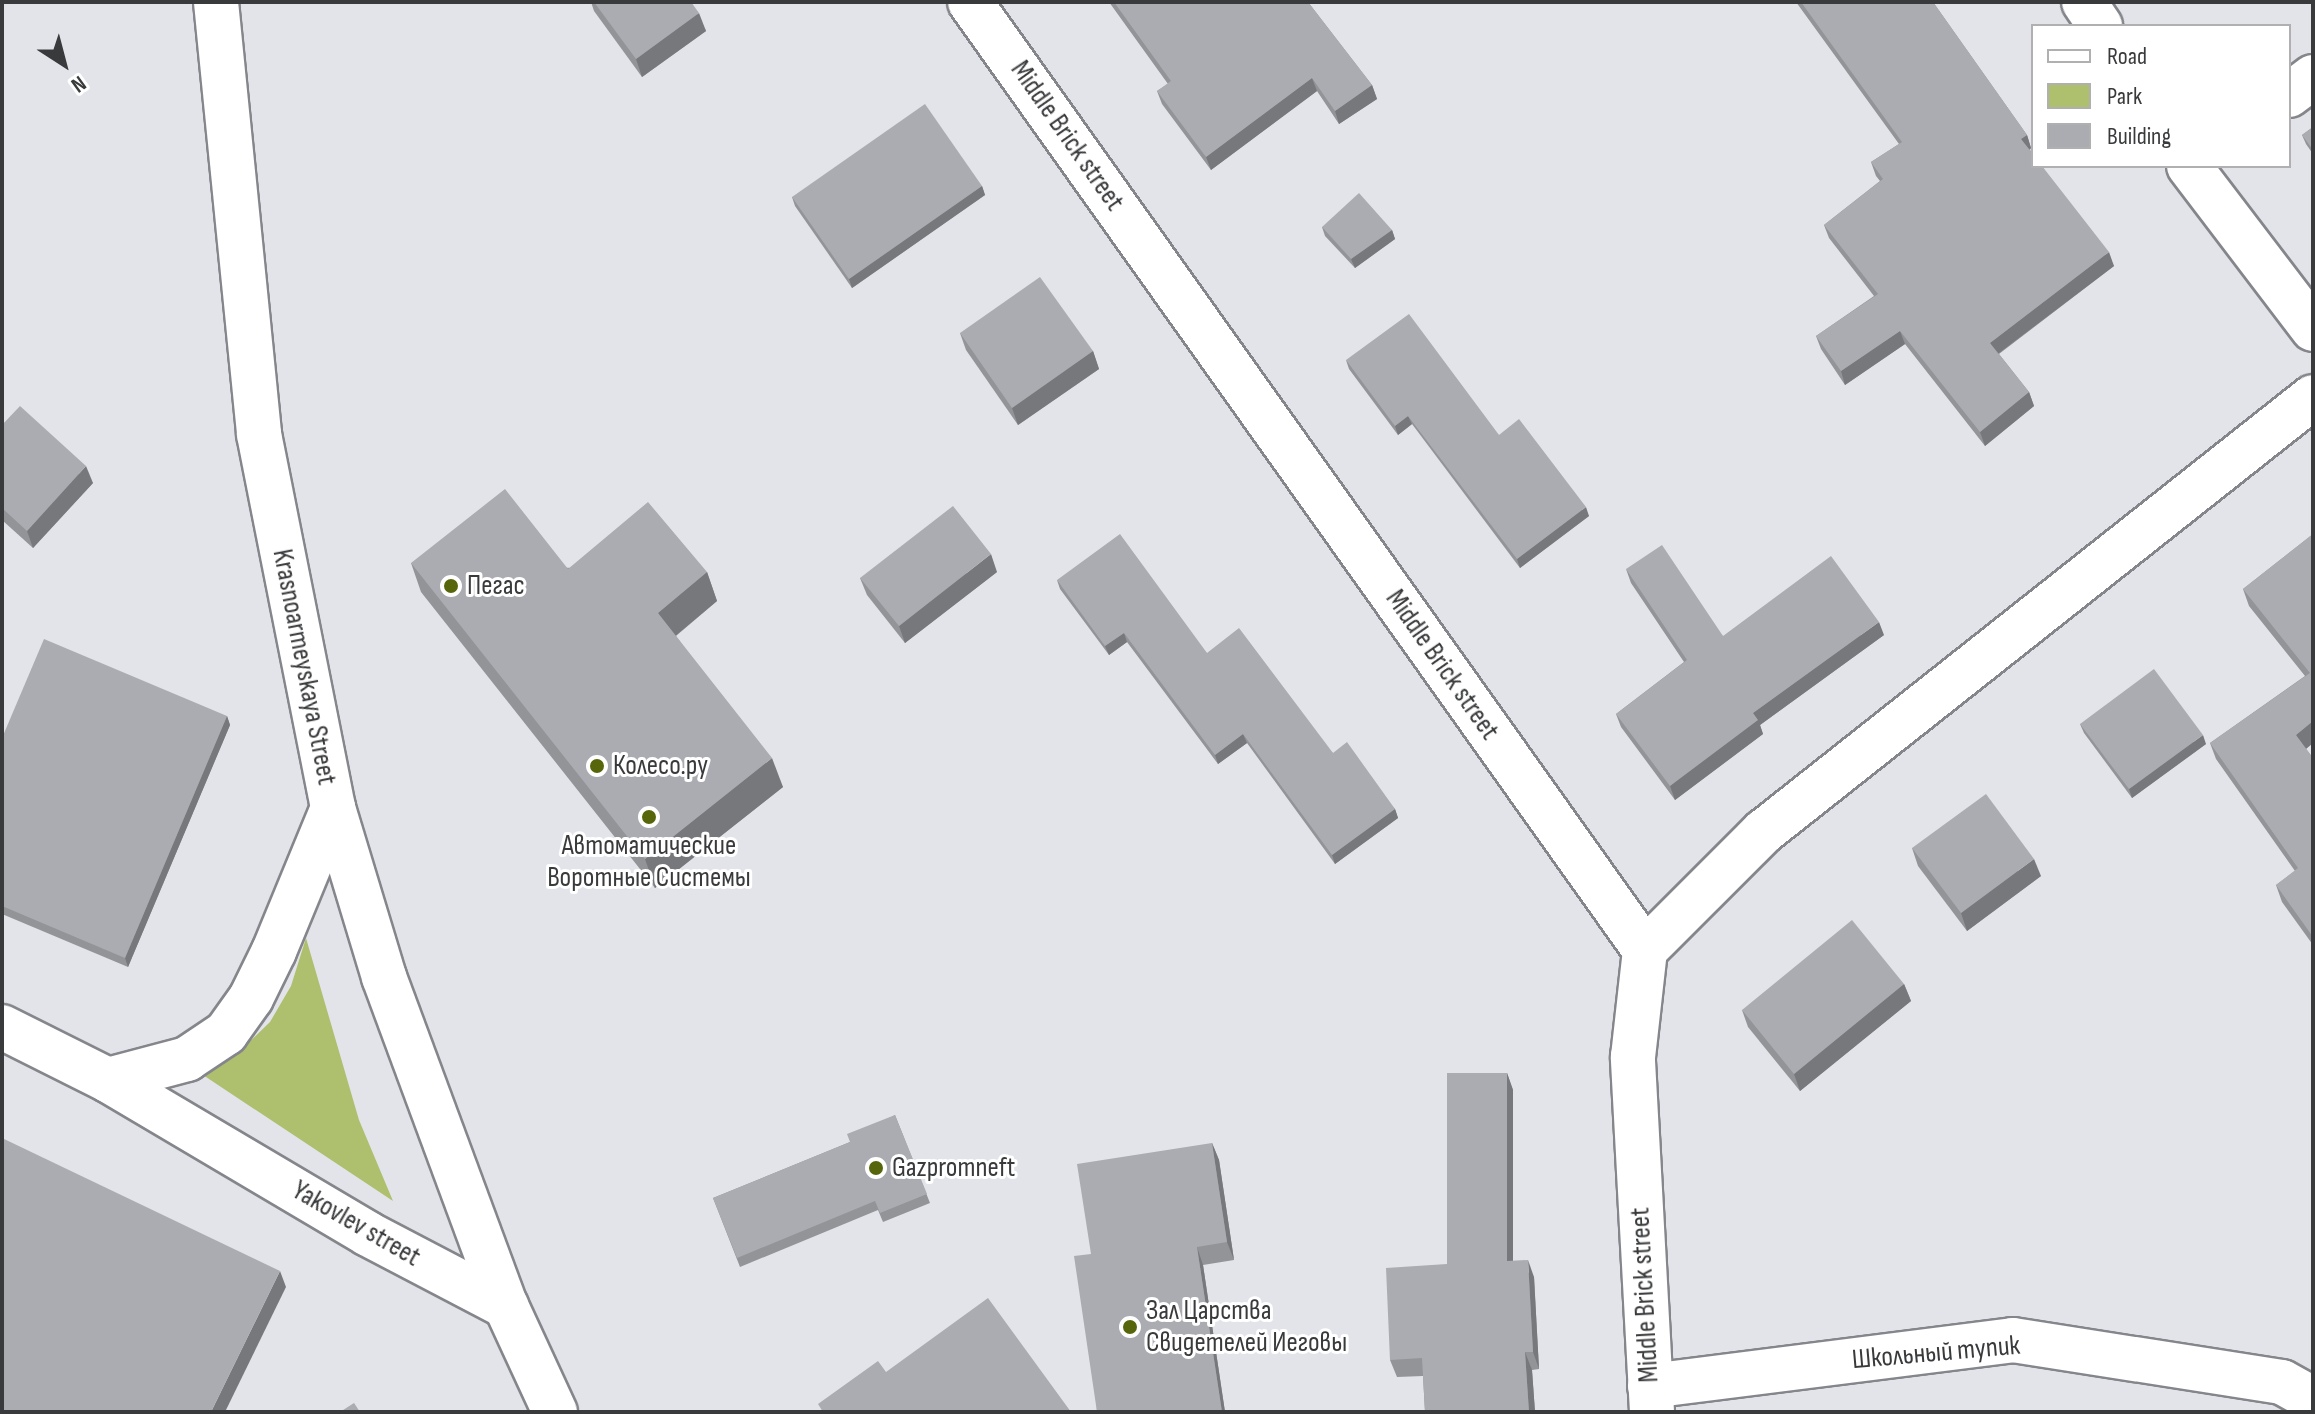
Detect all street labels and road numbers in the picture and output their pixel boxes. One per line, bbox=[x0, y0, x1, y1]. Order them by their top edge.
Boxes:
street label: Middle Brick street bbox=[1003, 55, 1131, 217]
street label: Krasnoarmeyskaya Street bbox=[265, 546, 343, 788]
street label: Middle Brick street bbox=[1378, 584, 1506, 746]
street label: Yakovlev street bbox=[286, 1174, 426, 1274]
street label: Middle Brick street bbox=[1624, 1207, 1666, 1383]
street label: Школьный тупик bbox=[1851, 1329, 2021, 1377]

